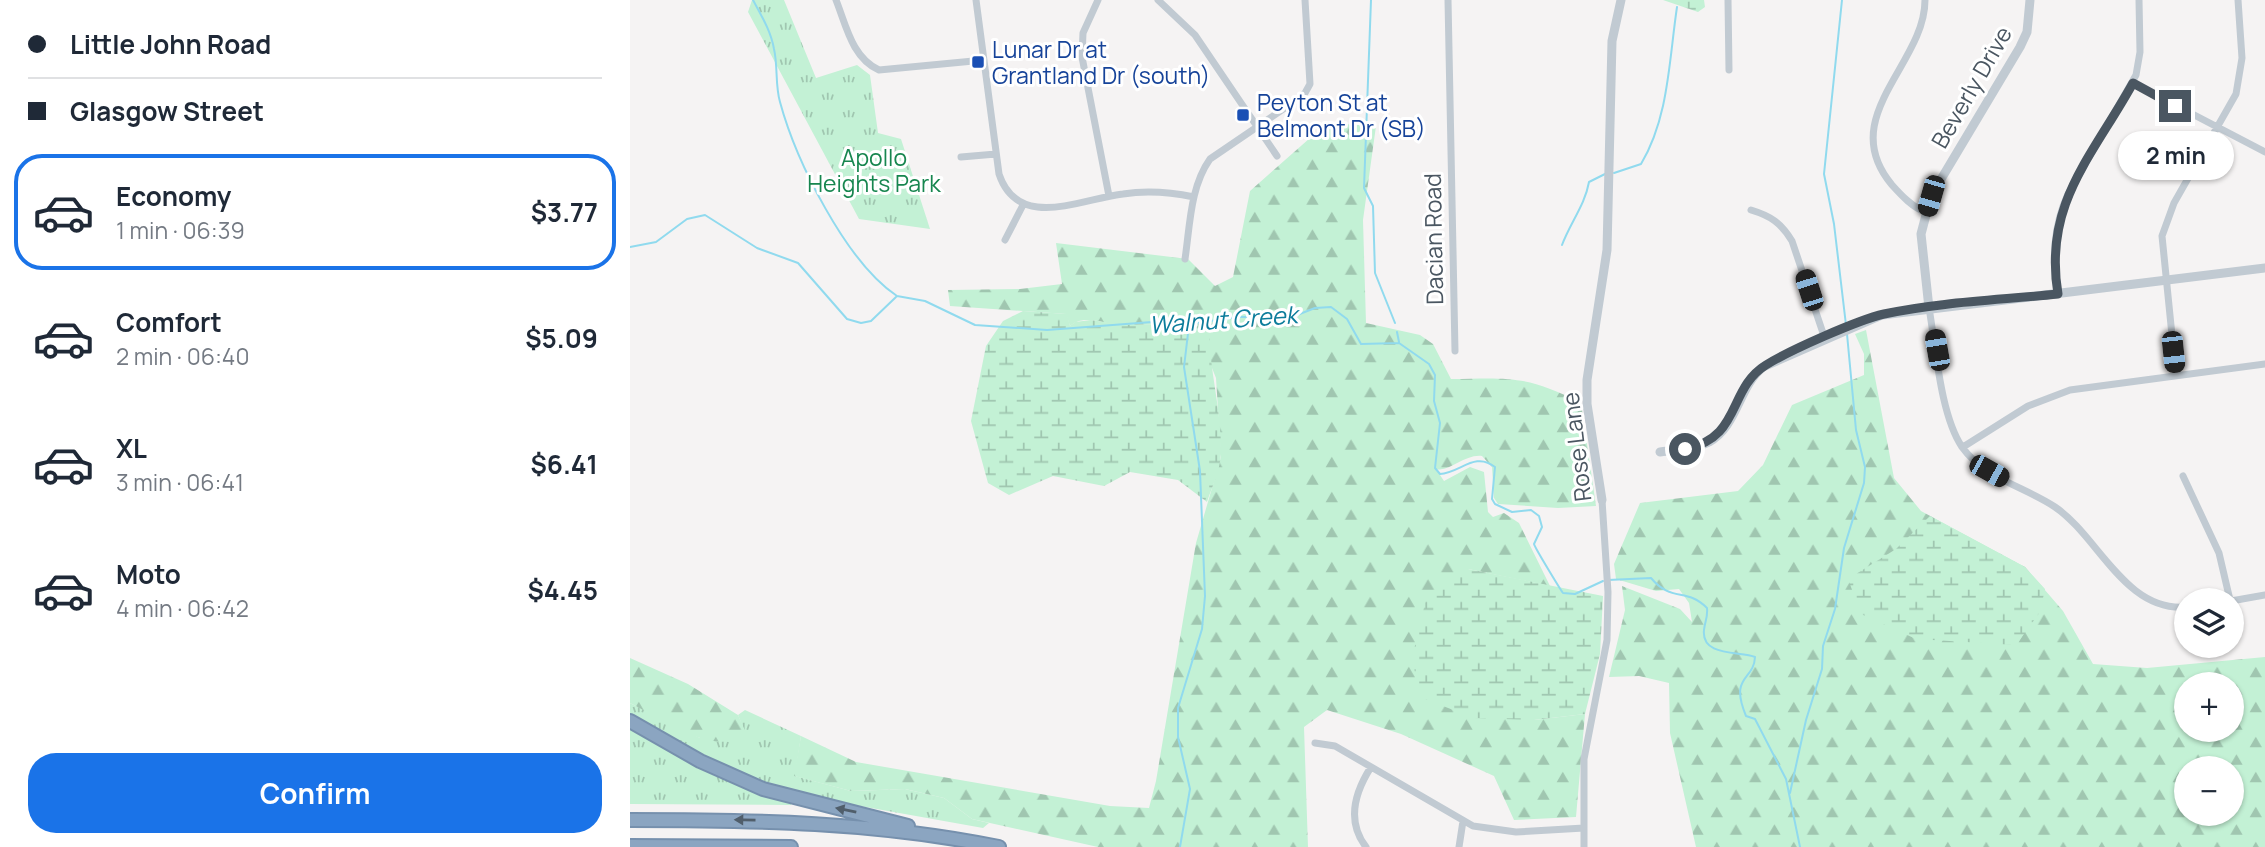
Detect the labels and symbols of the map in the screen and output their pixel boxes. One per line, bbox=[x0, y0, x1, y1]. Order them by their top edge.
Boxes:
street label: Beverly Drive bbox=[1923, 20, 2019, 154]
place label: Lunar Dr at Grantland Dr (south) bbox=[992, 33, 1210, 91]
marker: Lunar Dr at Grantland Dr (south) bbox=[970, 54, 986, 70]
place label: Peyton St at Belmont Dr (SB) bbox=[1257, 86, 1426, 144]
route end bbox=[2159, 90, 2191, 122]
marker: Peyton St at Belmont Dr (SB) bbox=[1235, 107, 1251, 123]
callout: 2 min bbox=[2117, 130, 2233, 180]
park label: Apollo Heights Park bbox=[807, 141, 941, 199]
street label: Dacian Road bbox=[1416, 173, 1450, 305]
car bbox=[1916, 173, 1947, 219]
car bbox=[1793, 267, 1826, 313]
water label: Walnut Creek bbox=[1148, 297, 1301, 341]
car bbox=[1924, 327, 1951, 373]
car bbox=[2161, 330, 2186, 374]
street label: Rose Lane bbox=[1553, 391, 1599, 503]
route start bbox=[1669, 433, 1701, 465]
car bbox=[1966, 452, 2013, 490]
one-way arrow bbox=[835, 804, 857, 815]
one-way arrow bbox=[734, 814, 756, 826]

